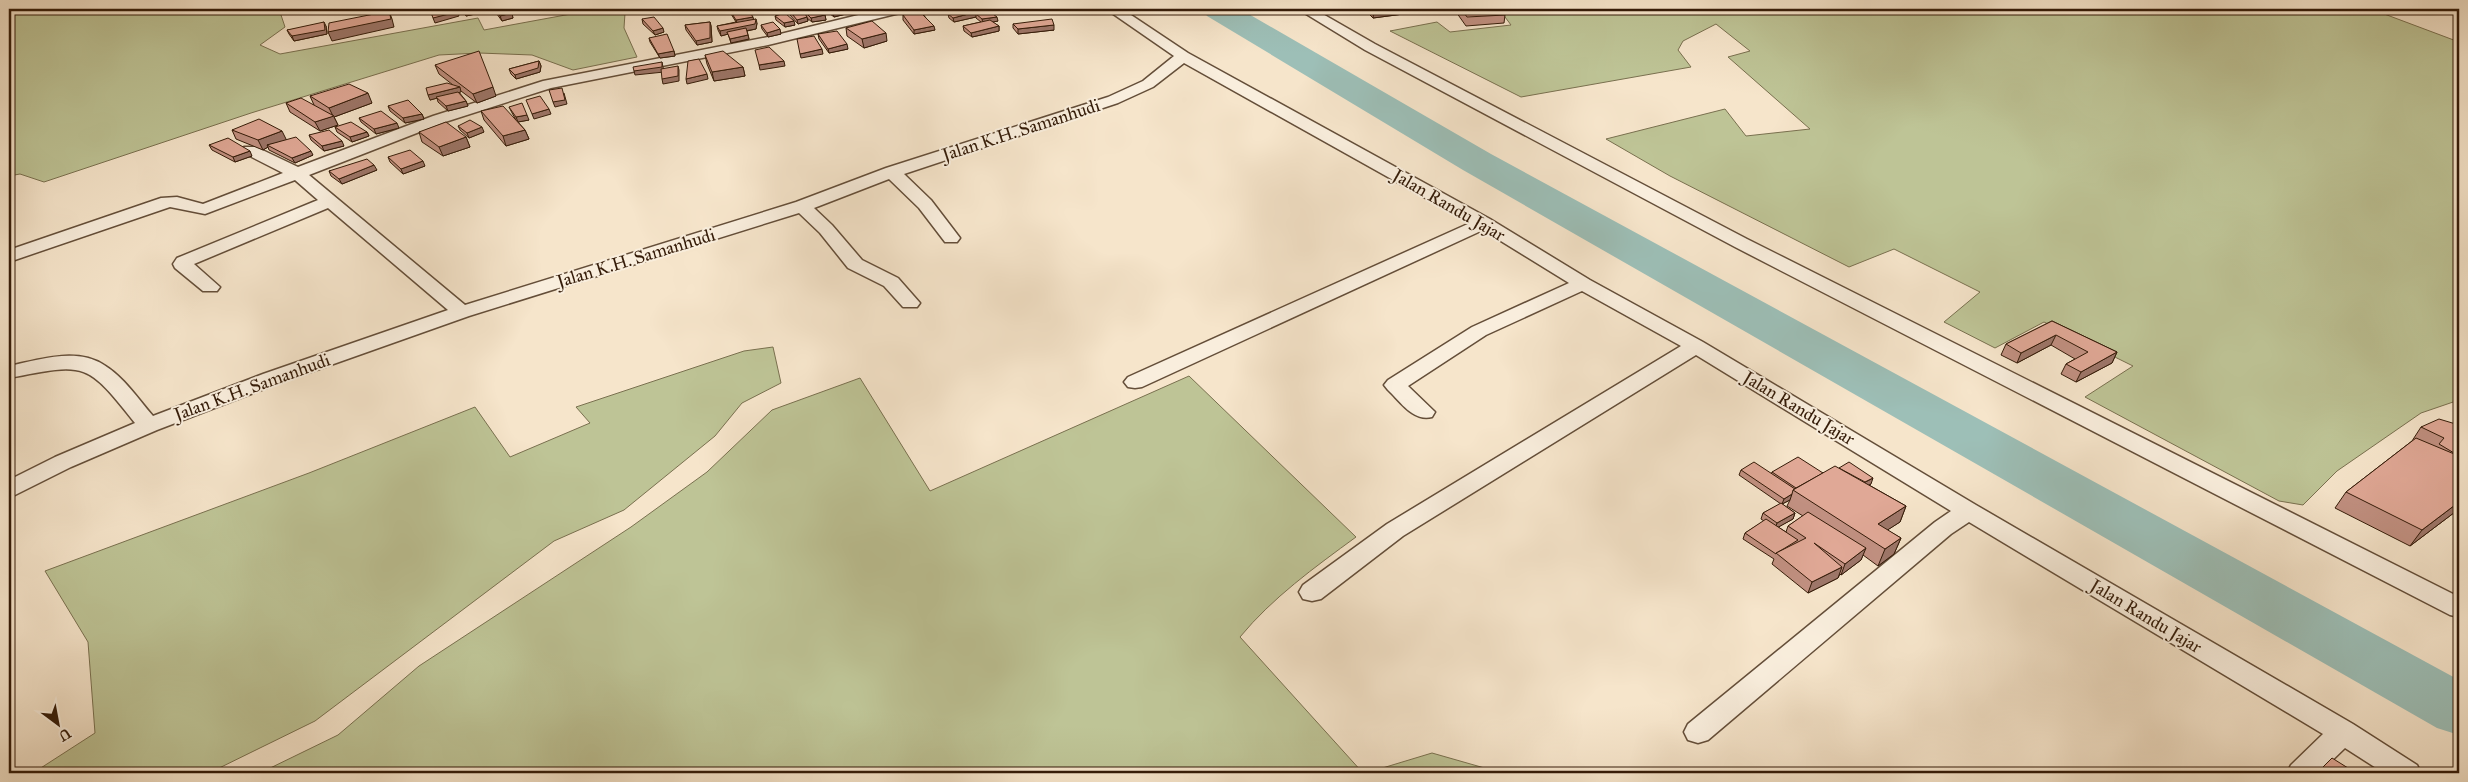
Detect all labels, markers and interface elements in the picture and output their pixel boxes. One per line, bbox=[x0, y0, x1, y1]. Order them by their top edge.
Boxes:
street label: Jalan K.H. Samanhudi bbox=[937, 94, 1103, 167]
street label: Jalan Randu Jajar bbox=[1387, 163, 1509, 247]
street label: Jalan K.H. Samanhudi bbox=[552, 223, 718, 294]
street label: Jalan K.H. Samanhudi bbox=[169, 349, 333, 427]
street label: Jalan Randu Jajar bbox=[1737, 365, 1859, 451]
street label: Jalan Randu Jajar bbox=[2084, 573, 2206, 659]
north arrow bbox=[32, 700, 82, 750]
text: U bbox=[55, 724, 74, 745]

